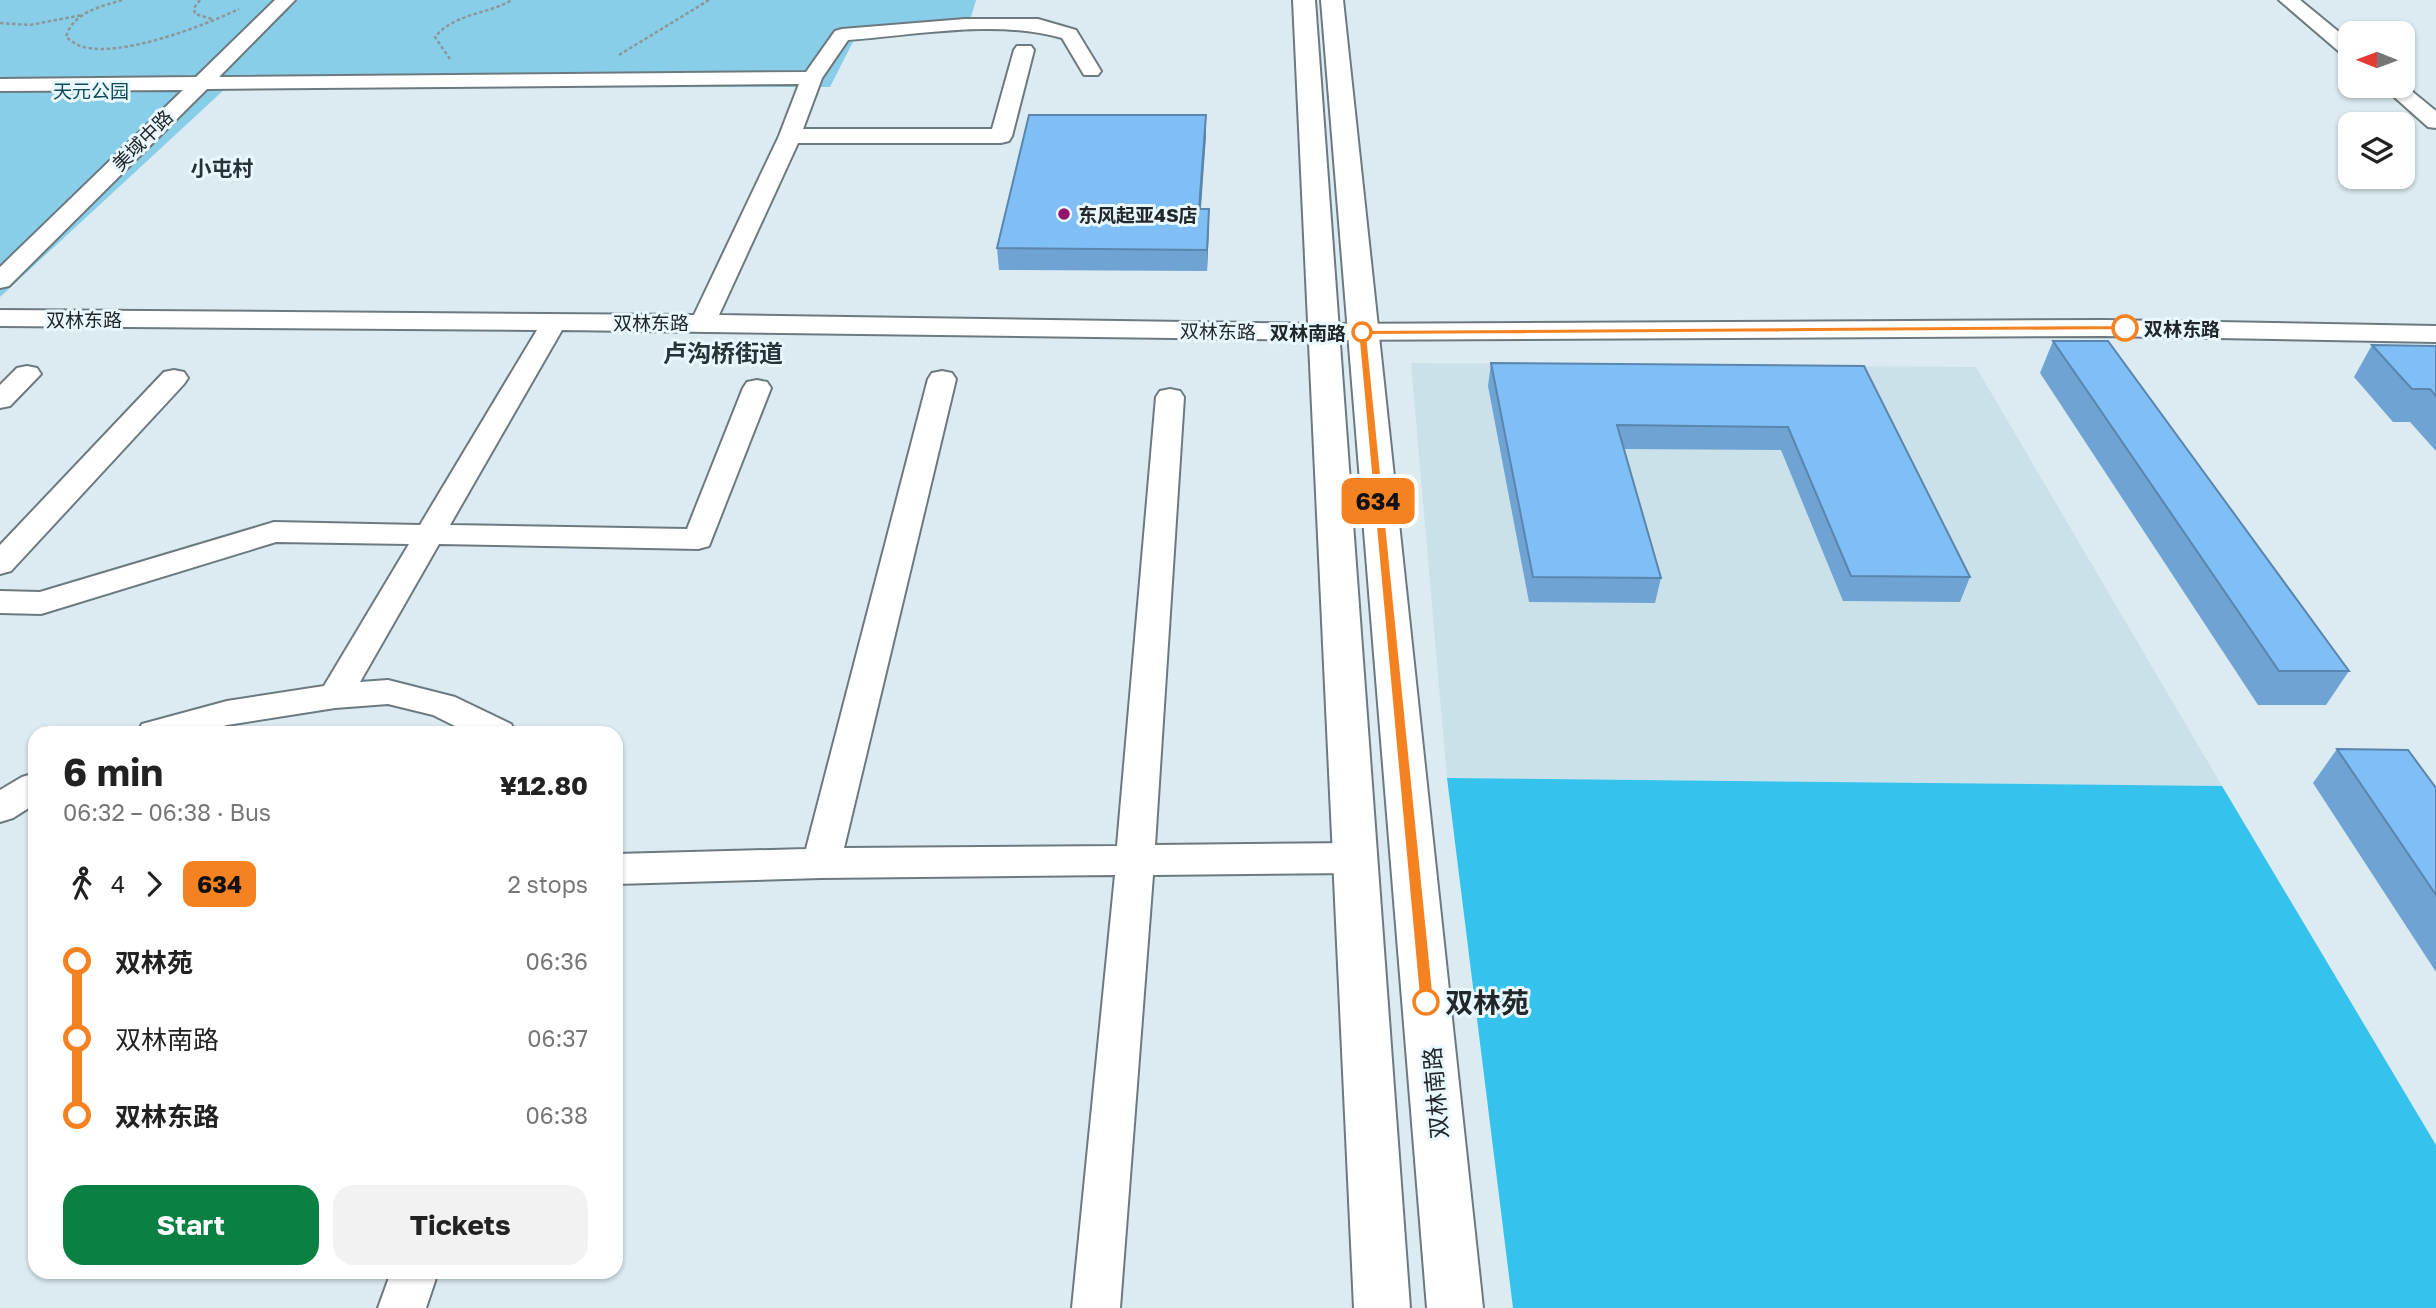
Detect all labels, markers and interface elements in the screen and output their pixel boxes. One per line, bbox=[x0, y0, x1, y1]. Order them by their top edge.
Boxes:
north arrow bbox=[2338, 21, 2415, 98]
map controls bbox=[2338, 21, 2415, 189]
park label: 天元公园 bbox=[53, 79, 129, 102]
street label: 美域中路 bbox=[107, 105, 177, 175]
button: layers bbox=[2338, 112, 2415, 189]
district label: 小屯村 bbox=[191, 155, 254, 181]
place label: 东风起亚4S店 bbox=[1078, 203, 1198, 226]
marker: 东风起亚4S店 bbox=[1056, 206, 1072, 222]
street label: 双林东路 bbox=[46, 308, 122, 331]
street label: 双林东路 bbox=[613, 311, 689, 334]
marker: 双林东路 bbox=[2112, 315, 2138, 341]
place label: 双林东路 bbox=[2144, 317, 2220, 340]
street label: 双林东路 bbox=[1180, 319, 1256, 343]
place label: 双林南路 bbox=[1270, 321, 1346, 344]
marker: 双林南路 bbox=[1352, 322, 1372, 342]
district label: 卢沟桥街道 bbox=[663, 338, 783, 367]
line badge: 634 bbox=[1338, 478, 1418, 524]
text: 634 bbox=[1356, 486, 1400, 515]
text: 6 min bbox=[63, 749, 163, 794]
text: ¥12.80 bbox=[500, 770, 588, 801]
text: 06:32 – 06:38 · Bus bbox=[63, 798, 271, 826]
icon: walk bbox=[63, 865, 101, 903]
icon: forward bbox=[135, 865, 173, 903]
text: 634 bbox=[197, 869, 242, 898]
text: 4 bbox=[111, 870, 125, 898]
text: 2 stops bbox=[507, 870, 588, 898]
text: 双林苑 bbox=[115, 947, 193, 978]
text: 06:36 bbox=[526, 947, 588, 975]
place label: 双林苑 bbox=[1445, 986, 1529, 1019]
marker: 双林苑 bbox=[1413, 989, 1439, 1015]
text: 双林南路 bbox=[115, 1024, 219, 1055]
text: 06:37 bbox=[527, 1024, 588, 1052]
street label: 双林南路 bbox=[1417, 1046, 1453, 1140]
text: 双林东路 bbox=[115, 1101, 219, 1132]
text: 06:38 bbox=[525, 1101, 588, 1129]
button: Start bbox=[63, 1185, 319, 1265]
button: Tickets bbox=[333, 1185, 588, 1265]

